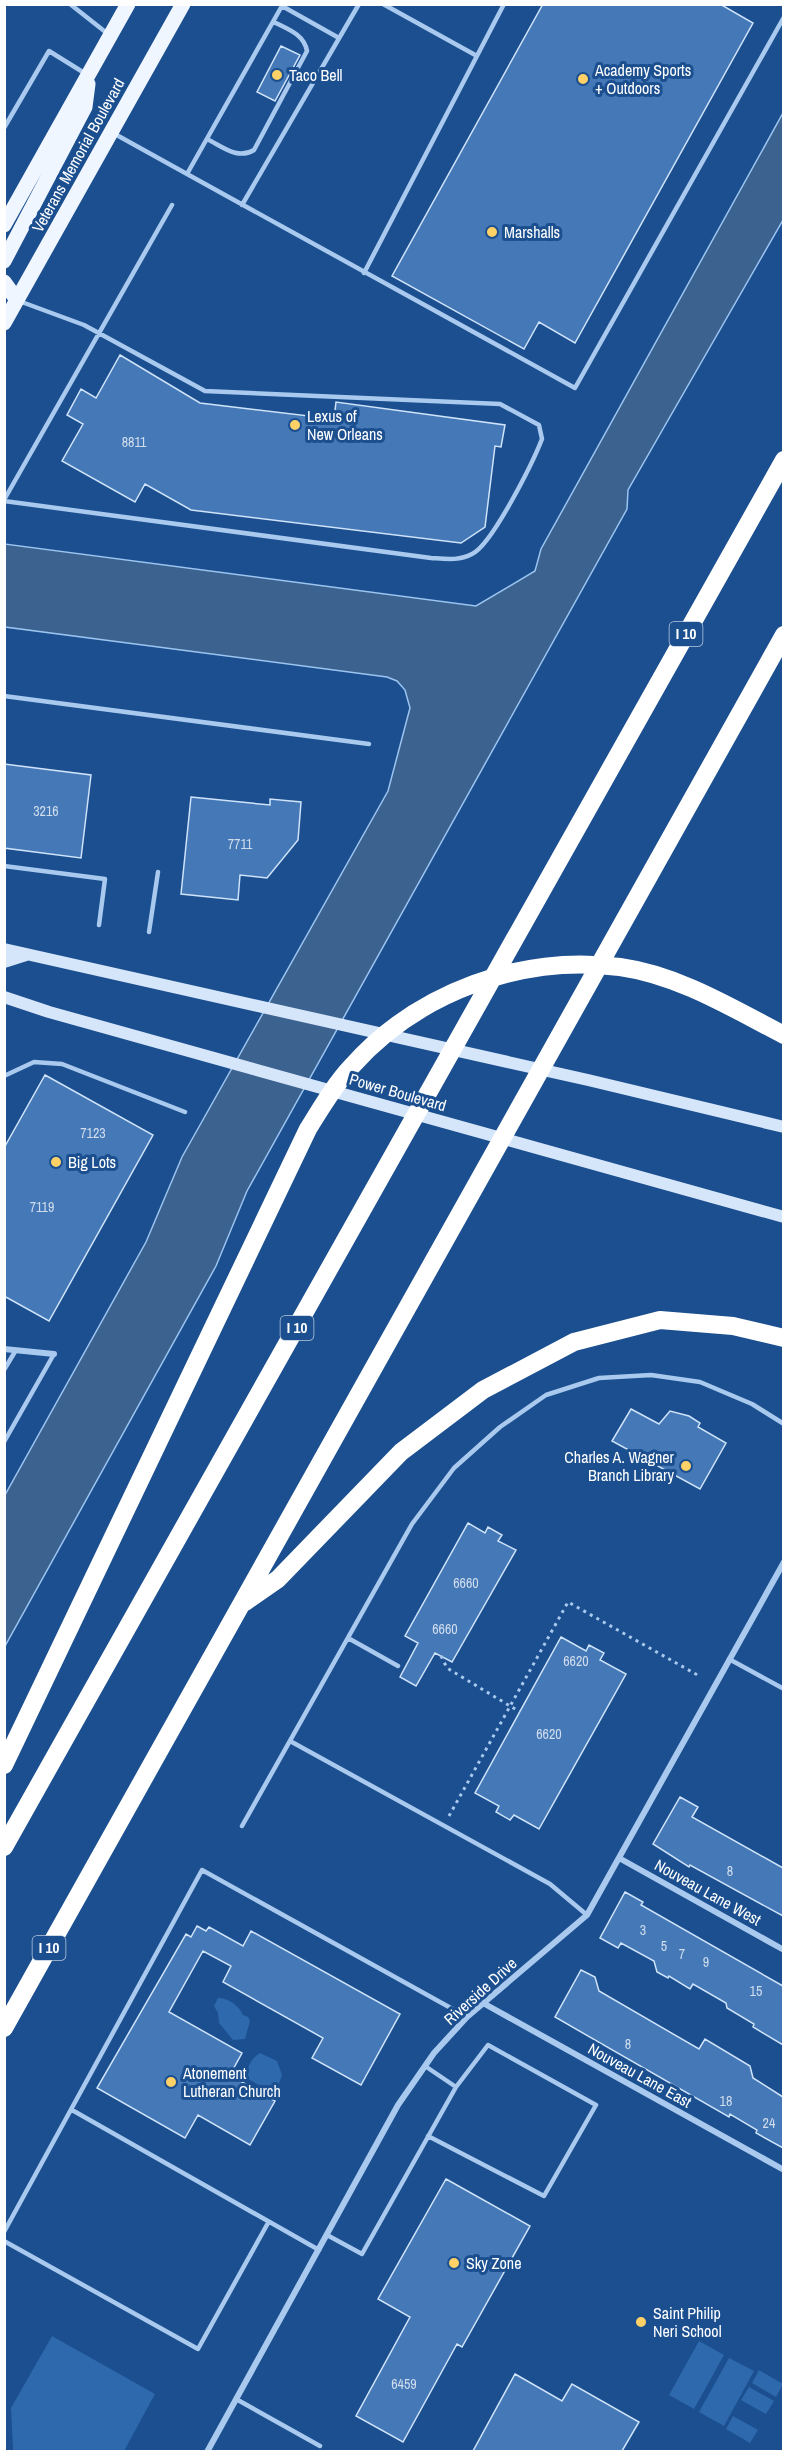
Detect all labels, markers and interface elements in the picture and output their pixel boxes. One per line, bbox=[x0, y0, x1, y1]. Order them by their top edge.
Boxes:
place label: Academy Sports + Outdoors bbox=[594, 59, 691, 99]
place label: Taco Bell bbox=[289, 64, 343, 86]
marker: Taco Bell bbox=[270, 68, 284, 82]
marker: Academy Sports + Outdoors bbox=[576, 72, 590, 86]
street label: Veterans Memorial Boulevard bbox=[26, 74, 130, 236]
place label: Marshalls bbox=[504, 221, 560, 243]
marker: Marshalls bbox=[485, 225, 499, 239]
place label: Lexus of New Orleans bbox=[307, 405, 383, 445]
marker: Lexus of New Orleans bbox=[288, 418, 302, 432]
house number: 8811 bbox=[122, 433, 147, 451]
road number: I 10 bbox=[670, 622, 702, 646]
house number: 3216 bbox=[33, 802, 59, 820]
house number: 7711 bbox=[228, 835, 253, 853]
street label: Power Boulevard bbox=[347, 1068, 449, 1116]
house number: 7123 bbox=[80, 1124, 106, 1142]
place label: Big Lots bbox=[68, 1151, 116, 1173]
marker: Big Lots bbox=[49, 1155, 63, 1169]
house number: 7119 bbox=[30, 1198, 54, 1216]
road number: I 10 bbox=[280, 1316, 314, 1340]
place label: Charles A. Wagner Branch Library bbox=[564, 1446, 675, 1486]
marker: Charles A. Wagner Branch Library bbox=[679, 1459, 693, 1473]
house number: 6660 bbox=[453, 1574, 479, 1592]
house number: 6660 bbox=[432, 1620, 458, 1638]
house number: 6620 bbox=[563, 1652, 589, 1670]
house number: 6620 bbox=[536, 1725, 562, 1743]
street label: Nouveau Lane West bbox=[651, 1854, 766, 1931]
house number: 8 bbox=[727, 1862, 733, 1880]
house number: 3 bbox=[640, 1921, 646, 1939]
road number: I 10 bbox=[32, 1936, 66, 1960]
house number: 5 bbox=[661, 1937, 667, 1955]
house number: 7 bbox=[679, 1945, 685, 1963]
street label: Riverside Drive bbox=[439, 1952, 521, 2030]
house number: 9 bbox=[703, 1953, 709, 1971]
house number: 15 bbox=[750, 1982, 762, 2000]
house number: 8 bbox=[625, 2035, 631, 2053]
street label: Nouveau Lane East bbox=[584, 2037, 696, 2113]
place label: Atonement Lutheran Church bbox=[182, 2062, 281, 2102]
marker: Atonement Lutheran Church bbox=[164, 2075, 178, 2089]
house number: 18 bbox=[720, 2092, 732, 2110]
house number: 24 bbox=[763, 2114, 776, 2132]
place label: Sky Zone bbox=[466, 2252, 521, 2274]
marker: Sky Zone bbox=[447, 2256, 461, 2270]
place label: Saint Philip Neri School bbox=[653, 2302, 722, 2342]
marker: Saint Philip Neri School bbox=[634, 2315, 648, 2329]
house number: 6459 bbox=[391, 2375, 417, 2393]

